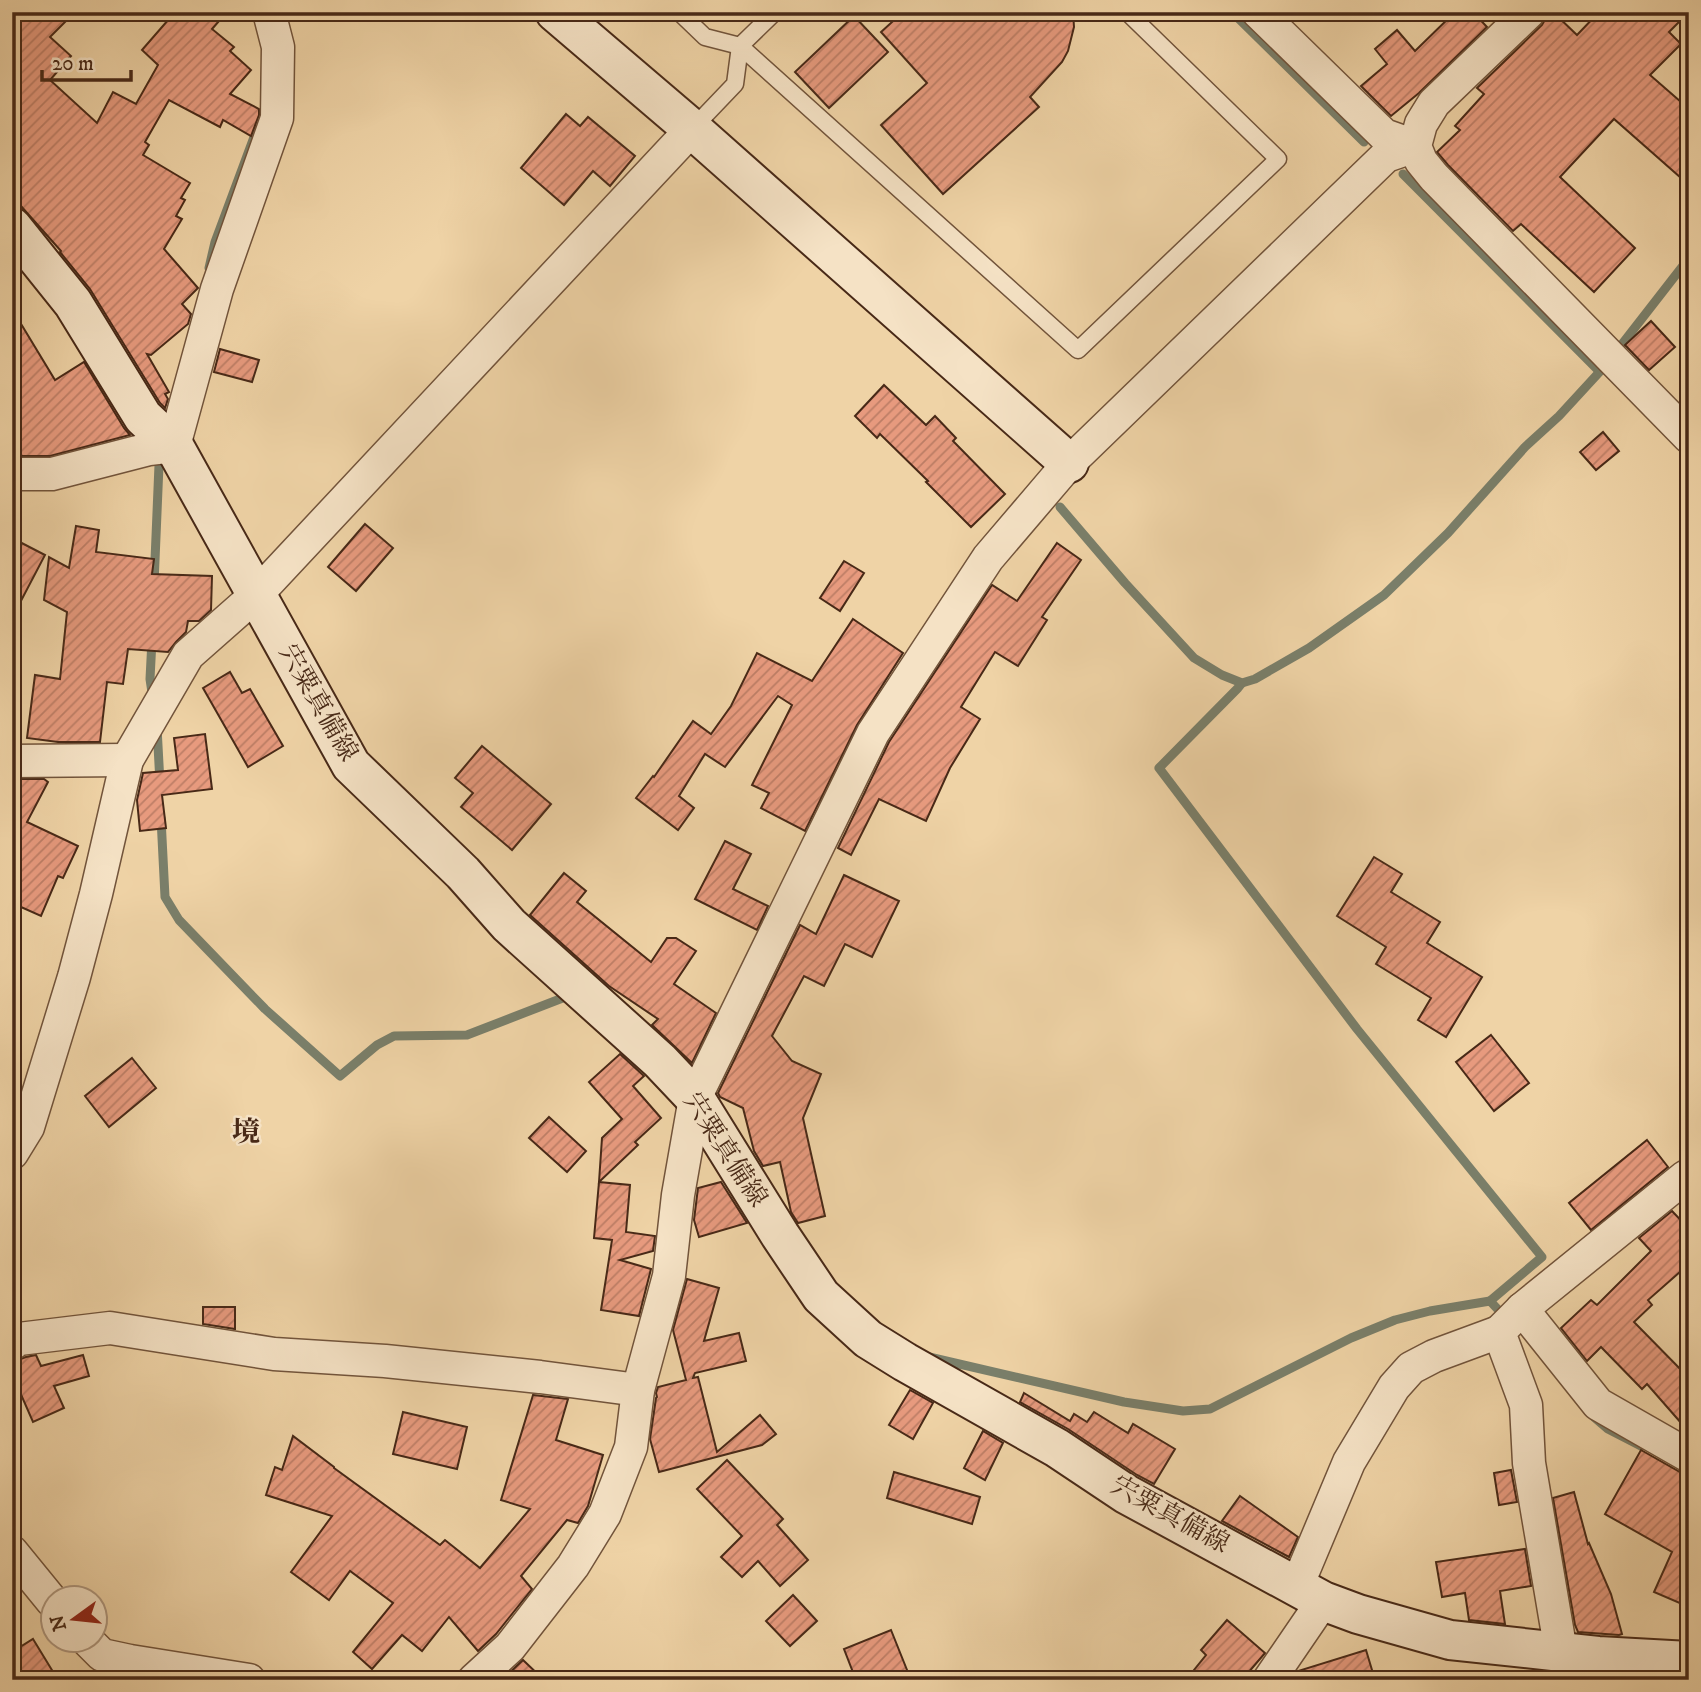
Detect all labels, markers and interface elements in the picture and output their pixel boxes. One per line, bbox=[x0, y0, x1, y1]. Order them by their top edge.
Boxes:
scale bar bbox=[42, 38, 131, 82]
text: 20 m bbox=[52, 51, 94, 77]
street label: 宍粟真備線 bbox=[271, 638, 365, 768]
street label: 宍粟真備線 bbox=[676, 1086, 774, 1214]
district label: 境 bbox=[232, 1115, 260, 1150]
street label: 宍粟真備線 bbox=[1105, 1469, 1235, 1561]
north arrow bbox=[38, 1584, 108, 1654]
text: N bbox=[46, 1612, 72, 1634]

